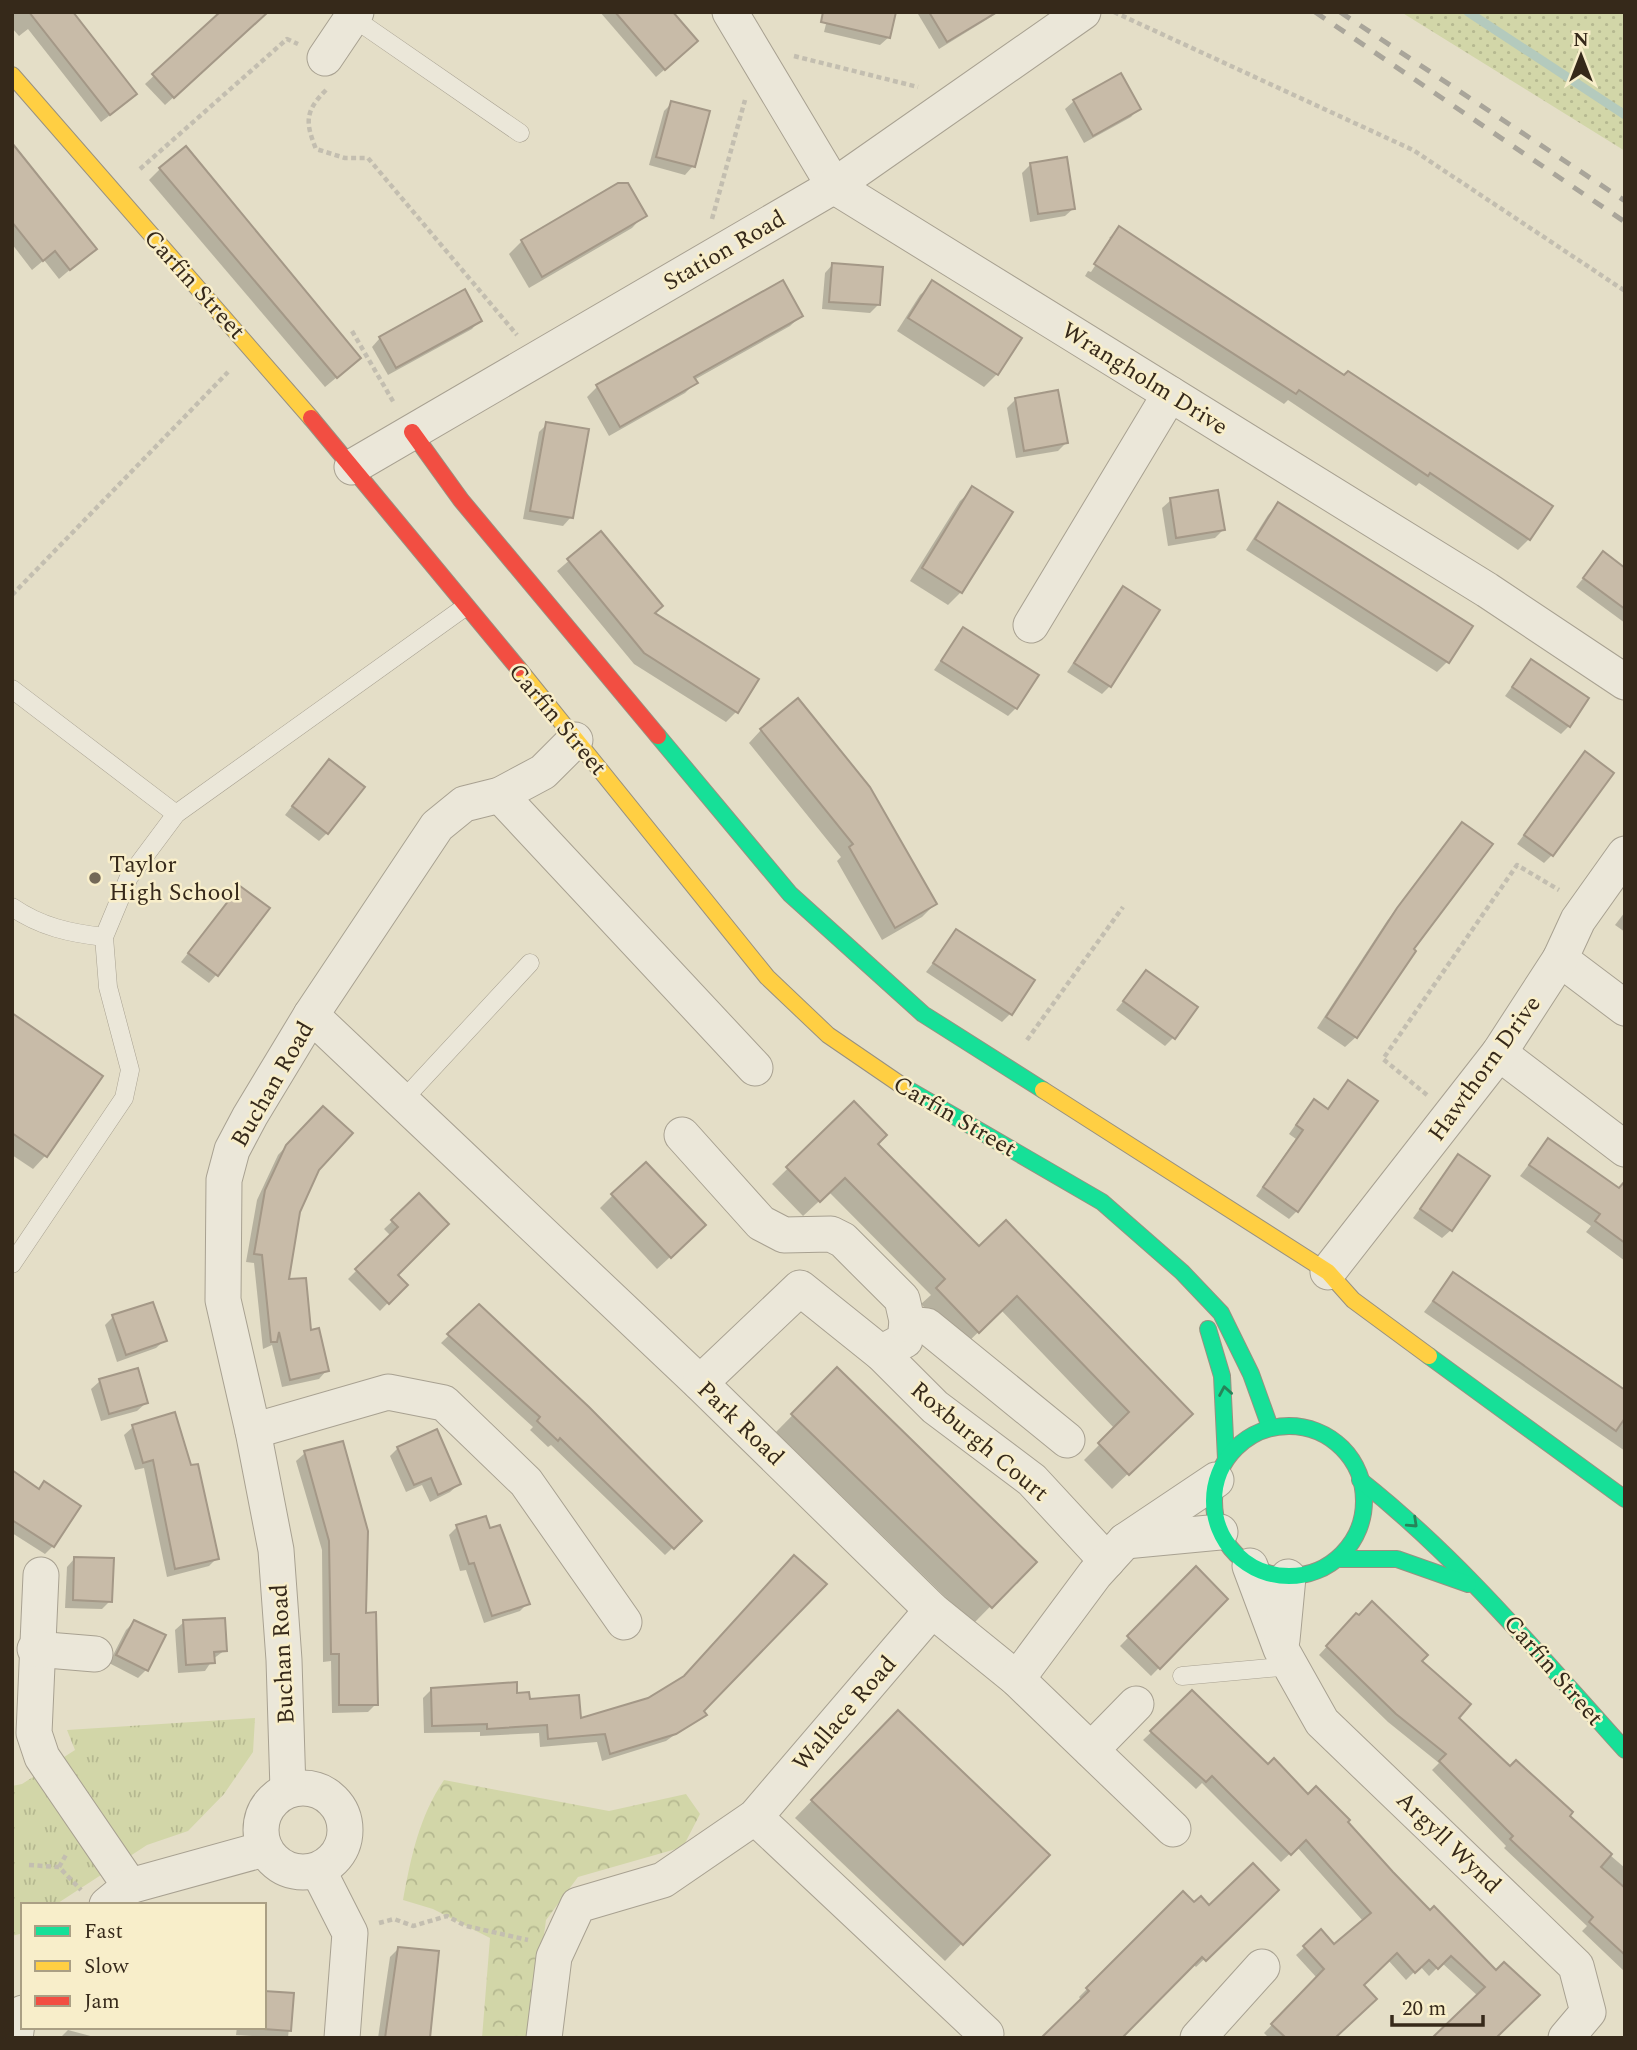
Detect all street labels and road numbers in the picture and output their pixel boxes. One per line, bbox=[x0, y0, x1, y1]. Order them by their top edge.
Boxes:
street label: Station Road bbox=[657, 201, 792, 301]
street label: Carfin Street bbox=[135, 221, 254, 348]
street label: Wrangholm Drive bbox=[1054, 313, 1235, 445]
street label: Carfin Street bbox=[499, 655, 615, 784]
street label: Hawthorn Drive bbox=[1419, 988, 1550, 1149]
street label: Buchan Road bbox=[222, 1015, 324, 1154]
street label: Carfin Street bbox=[886, 1067, 1023, 1167]
street label: Park Road bbox=[688, 1373, 792, 1475]
street label: Roxburgh Court bbox=[902, 1373, 1057, 1511]
street label: Buchan Road bbox=[261, 1583, 305, 1725]
street label: Carfin Street bbox=[1495, 1607, 1612, 1734]
street label: Wallace Road bbox=[784, 1648, 905, 1780]
street label: Argyll Wynd bbox=[1387, 1783, 1509, 1902]

